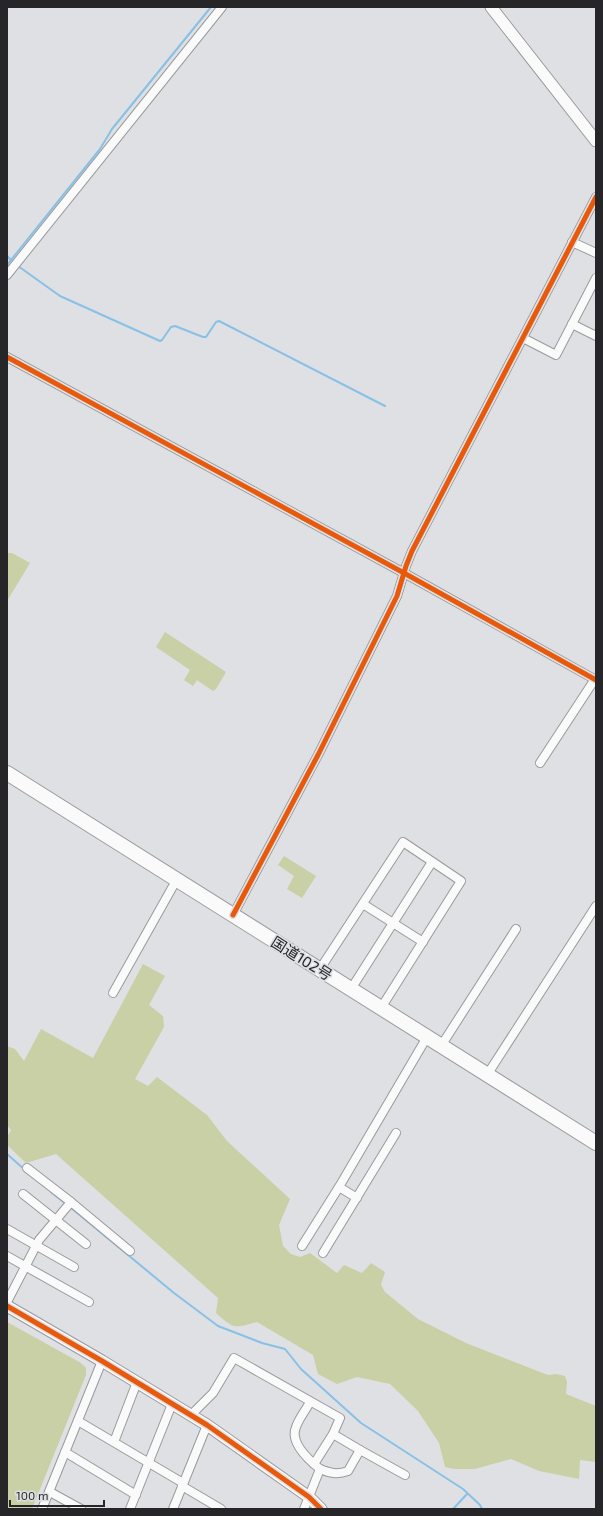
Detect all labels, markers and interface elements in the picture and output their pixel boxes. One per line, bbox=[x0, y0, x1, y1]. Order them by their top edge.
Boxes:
street label: 国道102号 bbox=[268, 932, 336, 984]
scale bar bbox=[10, 1482, 104, 1508]
text: 100 m bbox=[16, 1488, 48, 1502]

